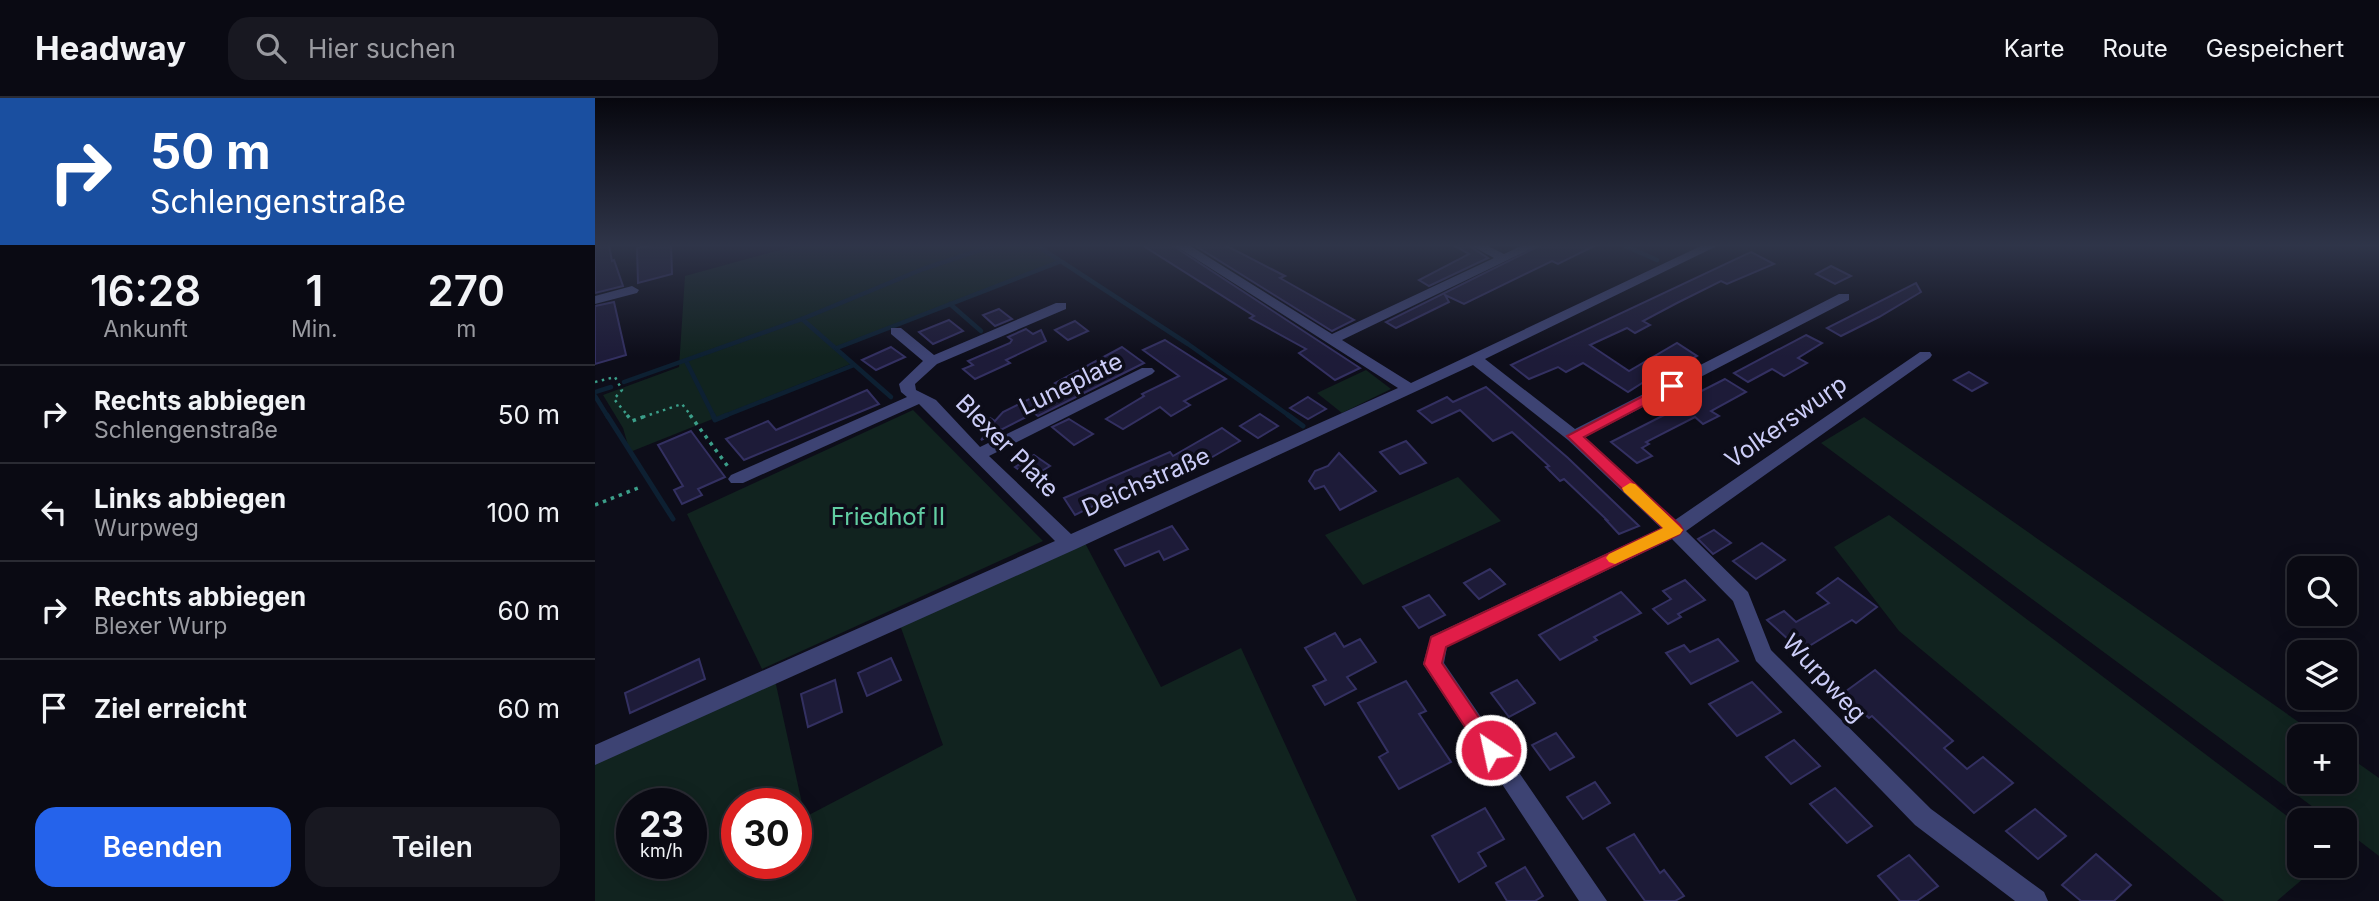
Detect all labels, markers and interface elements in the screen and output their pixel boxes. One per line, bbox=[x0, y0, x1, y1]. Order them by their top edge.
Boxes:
search box bbox=[228, 17, 718, 80]
text: Headway bbox=[35, 28, 186, 68]
icon: search bbox=[252, 29, 290, 67]
text: Hier suchen bbox=[308, 33, 456, 64]
text: Karte bbox=[2004, 34, 2064, 63]
text: Route bbox=[2102, 34, 2168, 63]
text: Gespeichert bbox=[2206, 34, 2344, 63]
text: 50 m bbox=[150, 122, 271, 181]
icon: right bbox=[35, 126, 126, 217]
text: Schlengenstraße bbox=[150, 182, 406, 221]
text: 16:28 bbox=[90, 265, 201, 316]
text: 1 bbox=[305, 265, 323, 316]
text: 270 bbox=[428, 265, 505, 316]
text: Ankunft bbox=[103, 315, 188, 343]
text: Min. bbox=[291, 315, 338, 343]
text: m bbox=[456, 315, 476, 343]
street label: Luneplate bbox=[1014, 346, 1127, 421]
pin bbox=[1642, 356, 1702, 416]
icon: arrive bbox=[1653, 367, 1691, 405]
street label: Volkerswurp bbox=[1719, 369, 1852, 474]
text: Rechts abbiegen bbox=[94, 385, 306, 416]
street label: Blexer Plate bbox=[950, 388, 1065, 503]
icon: right bbox=[35, 395, 73, 433]
text: 50 m bbox=[498, 399, 560, 430]
text: Schlengenstraße bbox=[94, 416, 278, 444]
street label: Deichstraße bbox=[1077, 440, 1214, 523]
text: Links abbiegen bbox=[94, 483, 286, 514]
icon: left bbox=[35, 493, 73, 531]
text: 100 m bbox=[487, 497, 560, 528]
park label: Friedhof II bbox=[831, 502, 945, 531]
text: Wurpweg bbox=[94, 514, 199, 542]
map controls bbox=[2287, 556, 2357, 878]
button: search bbox=[2287, 556, 2357, 626]
text: Rechts abbiegen bbox=[94, 581, 306, 612]
icon: right bbox=[35, 591, 73, 629]
text: 60 m bbox=[497, 595, 560, 626]
text: Blexer Wurp bbox=[94, 612, 227, 640]
street label: Wurpweg bbox=[1776, 628, 1872, 728]
button: layers bbox=[2287, 640, 2357, 710]
icon: arrive bbox=[35, 689, 73, 727]
text: Ziel erreicht bbox=[94, 693, 247, 724]
text: 60 m bbox=[497, 693, 560, 724]
position arrow bbox=[1454, 713, 1528, 787]
button: + bbox=[2287, 724, 2357, 794]
speed limit sign: 30 bbox=[721, 788, 812, 879]
text: 23 bbox=[639, 803, 684, 845]
button: Beenden bbox=[35, 807, 291, 887]
button: Teilen bbox=[305, 807, 560, 887]
button: − bbox=[2287, 808, 2357, 878]
text: km/h bbox=[640, 840, 683, 861]

